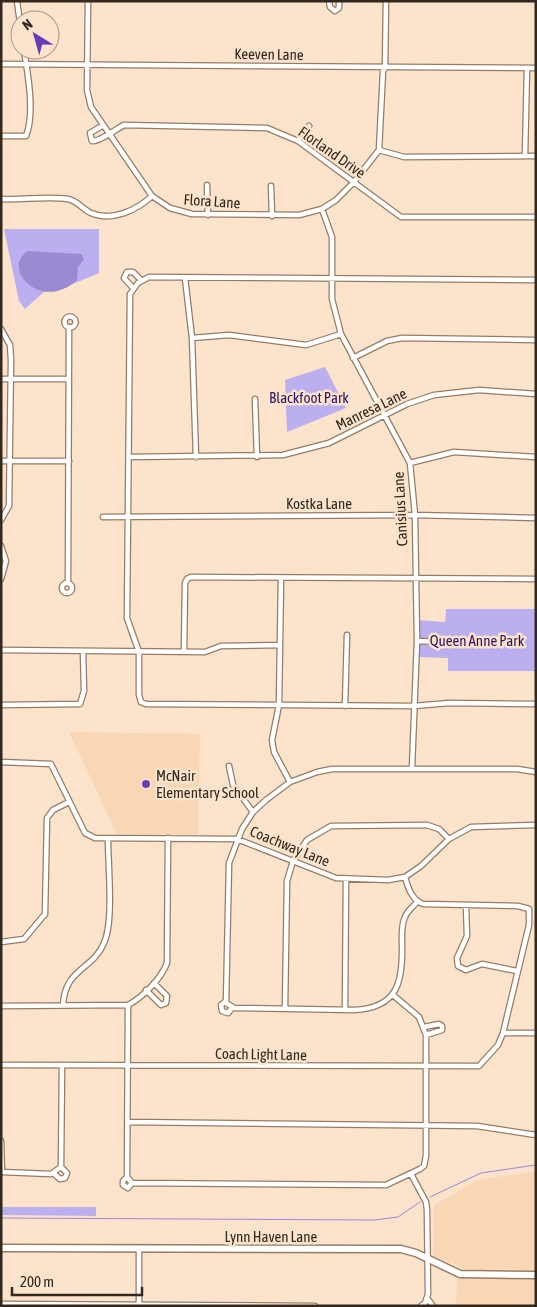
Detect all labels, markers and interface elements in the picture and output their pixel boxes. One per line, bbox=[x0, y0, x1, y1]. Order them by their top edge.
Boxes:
north arrow bbox=[10, 10, 60, 60]
text: N bbox=[19, 16, 35, 33]
street label: Keeven Lane bbox=[234, 45, 304, 63]
street label: Florland Drive bbox=[295, 123, 369, 181]
street label: Flora Lane bbox=[183, 191, 241, 211]
street label: Manresa Lane bbox=[333, 384, 409, 433]
park label: Blackfoot Park bbox=[269, 389, 349, 406]
street label: Canisius Lane bbox=[390, 471, 410, 547]
street label: Kostka Lane bbox=[286, 495, 352, 512]
park label: Queen Anne Park bbox=[430, 632, 525, 649]
place label: McNair Elementary School bbox=[156, 767, 259, 801]
marker: McNair Elementary School bbox=[140, 778, 152, 790]
street label: Coachway Lane bbox=[248, 822, 333, 870]
street label: Coach Light Lane bbox=[215, 1045, 307, 1063]
street label: Lynn Haven Lane bbox=[225, 1228, 318, 1245]
scale bar bbox=[12, 1264, 142, 1296]
text: 200 m bbox=[20, 1273, 54, 1290]

